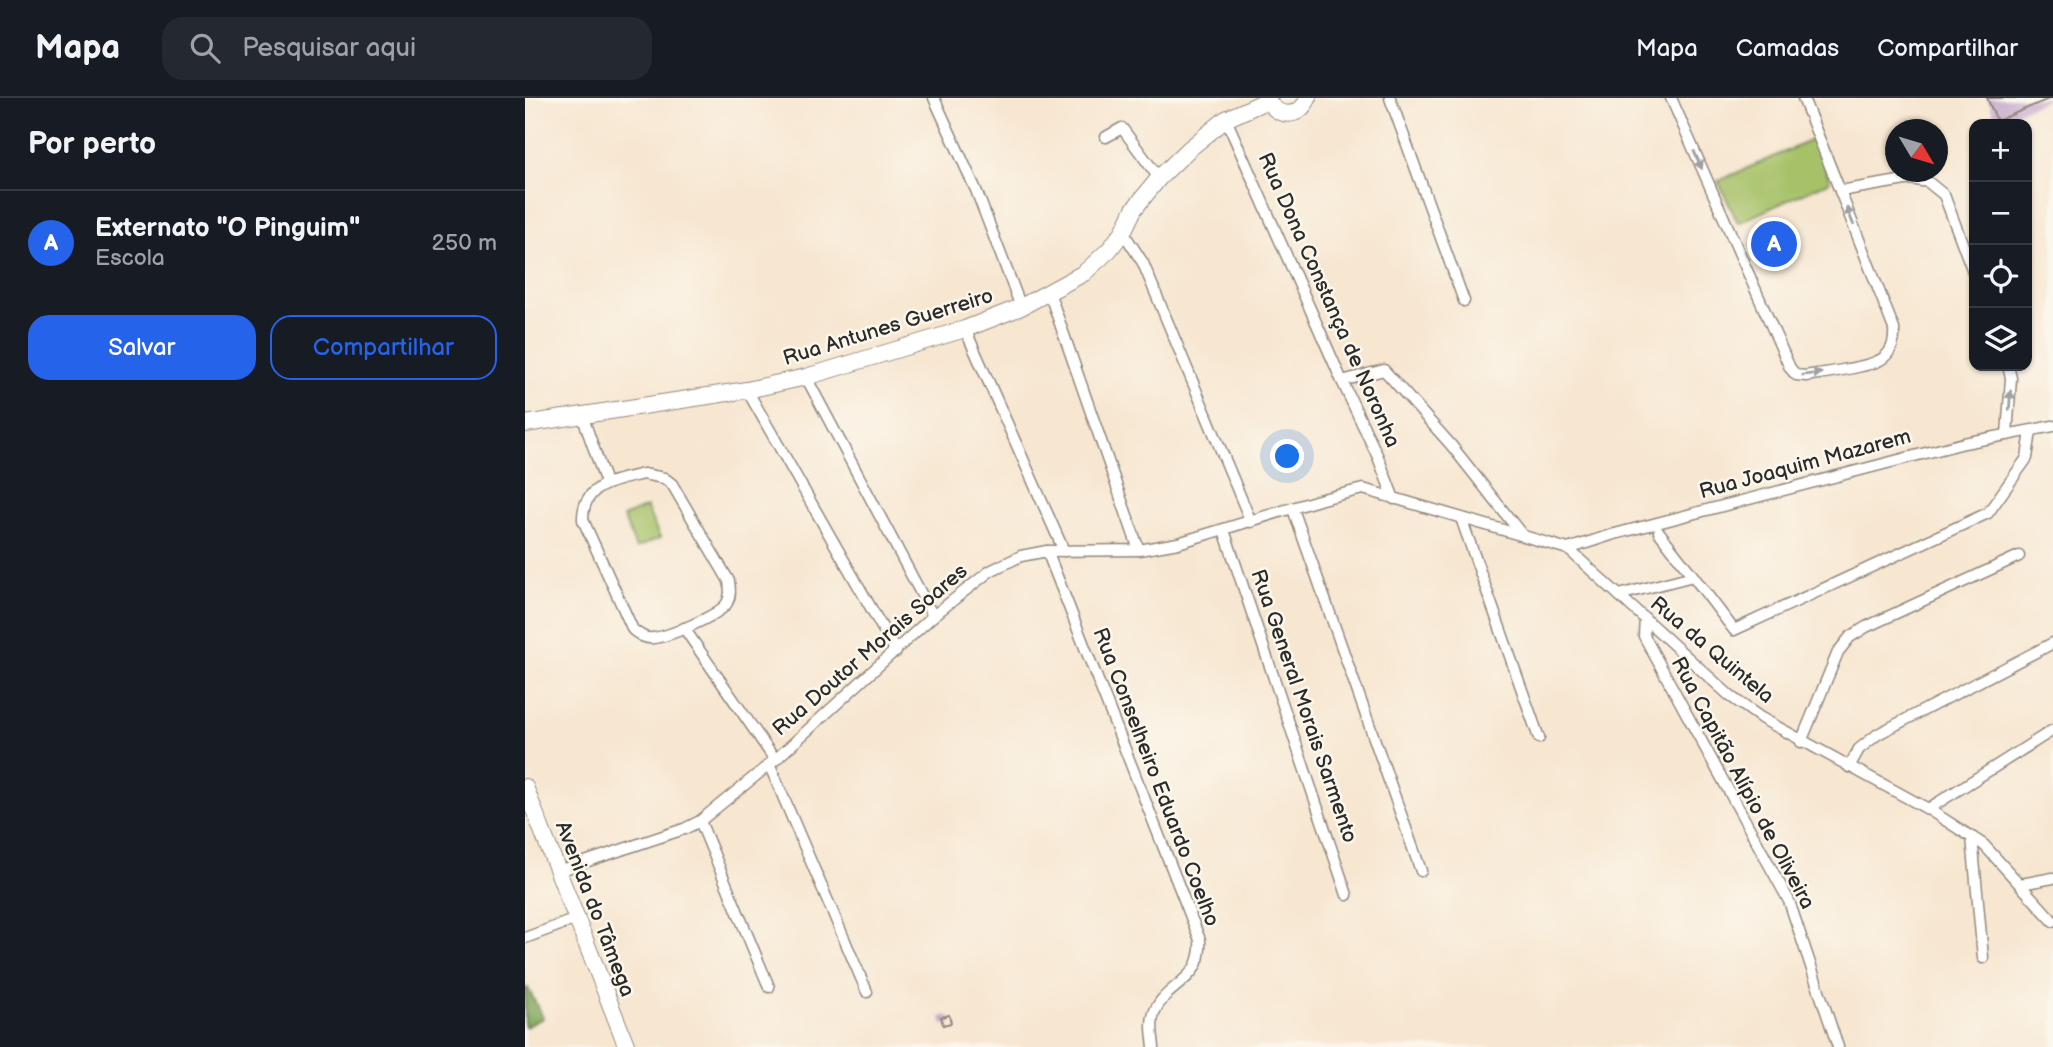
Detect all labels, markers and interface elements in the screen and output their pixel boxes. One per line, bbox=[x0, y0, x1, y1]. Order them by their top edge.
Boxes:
search box bbox=[162, 17, 652, 80]
text: Mapa bbox=[35, 28, 120, 68]
icon: search bbox=[186, 29, 224, 67]
text: Pesquisar aqui bbox=[242, 33, 416, 64]
text: Mapa bbox=[1636, 34, 1698, 63]
text: Camadas bbox=[1736, 34, 1839, 63]
text: Compartilhar bbox=[1877, 34, 2018, 63]
north arrow bbox=[1885, 119, 1948, 182]
map controls bbox=[1969, 119, 2032, 371]
button: + bbox=[1969, 119, 2032, 182]
text: Por perto bbox=[28, 126, 156, 162]
street label: Rua Dona Constança de Noronha bbox=[1252, 149, 1406, 451]
one-way arrow bbox=[1693, 150, 1704, 171]
button: − bbox=[1969, 182, 2032, 245]
one-way arrow bbox=[1845, 206, 1856, 227]
text: Externato "O Pinguim" bbox=[95, 213, 360, 244]
pin: A bbox=[1751, 218, 1797, 270]
text: A bbox=[44, 229, 58, 257]
text: 250 m bbox=[431, 229, 497, 257]
text: Escola bbox=[95, 244, 165, 272]
button: locate bbox=[1969, 245, 2032, 308]
street label: Rua Antunes Guerreiro bbox=[780, 283, 996, 371]
button: layers bbox=[1969, 308, 2032, 371]
button: Salvar bbox=[28, 315, 256, 380]
button: Compartilhar bbox=[270, 315, 497, 380]
one-way arrow bbox=[1801, 368, 1823, 379]
one-way arrow bbox=[2004, 389, 2015, 411]
street label: Rua Joaquim Mazarem bbox=[1696, 424, 1914, 504]
your location bbox=[1270, 439, 1304, 473]
street label: Rua Doutor Morais Soares bbox=[768, 559, 972, 741]
street label: Rua General Morais Sarmento bbox=[1245, 566, 1363, 846]
street label: Rua da Quintela bbox=[1645, 591, 1779, 709]
street label: Rua Conselheiro Eduardo Coelho bbox=[1087, 624, 1225, 930]
street label: Rua Capitão Alípio de Oliveira bbox=[1666, 653, 1820, 913]
street label: Avenida do Tâmega bbox=[550, 818, 640, 1000]

